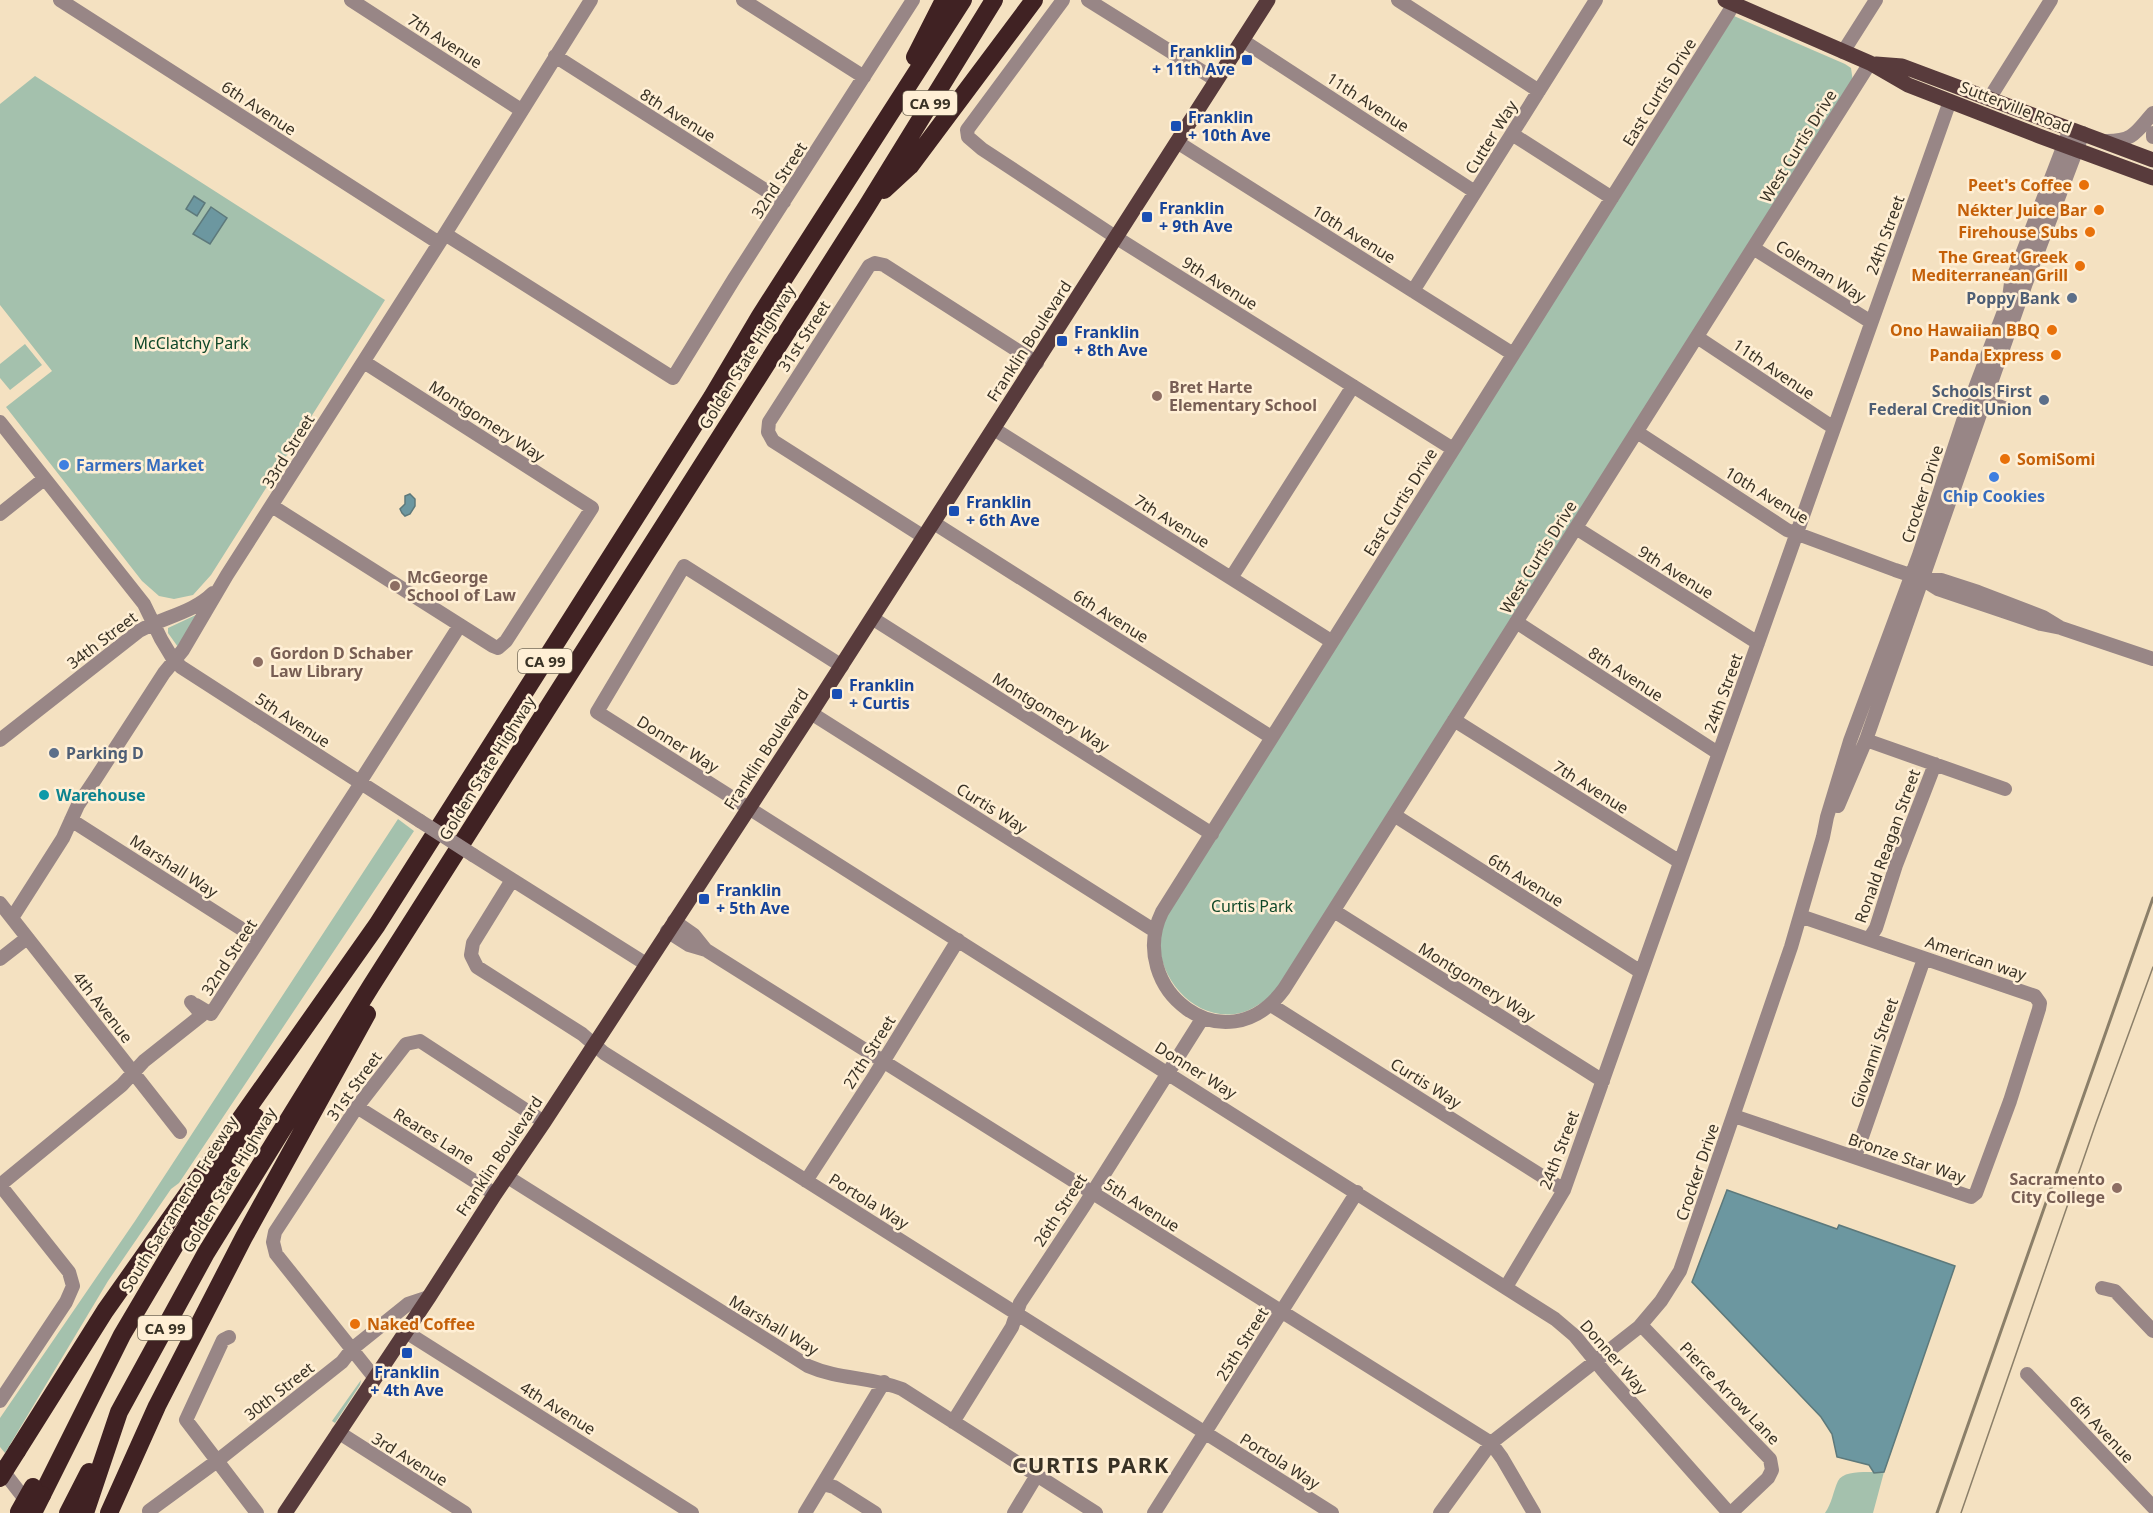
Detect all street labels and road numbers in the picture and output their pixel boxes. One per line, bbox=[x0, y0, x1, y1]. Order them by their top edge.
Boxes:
street label: 7th Avenue bbox=[403, 9, 487, 73]
street label: East Curtis Drive bbox=[1617, 34, 1701, 150]
street label: 11th Avenue bbox=[1322, 67, 1414, 137]
street label: 6th Avenue bbox=[217, 76, 301, 140]
street label: Sutterville Road bbox=[1957, 76, 2075, 138]
street label: 8th Avenue bbox=[636, 83, 720, 147]
street label: West Curtis Drive bbox=[1754, 85, 1842, 207]
road number: CA 99 bbox=[903, 91, 957, 115]
street label: Cutter Way bbox=[1460, 95, 1523, 178]
street label: 32nd Street bbox=[746, 137, 812, 222]
street label: 24th Street bbox=[1861, 192, 1910, 278]
street label: 10th Avenue bbox=[1308, 200, 1400, 268]
street label: Coleman Way bbox=[1772, 234, 1871, 308]
street label: 9th Avenue bbox=[1178, 251, 1262, 315]
street label: Franklin Boulevard bbox=[982, 276, 1076, 406]
street label: Golden State Highway bbox=[694, 280, 801, 433]
street label: 31st Street bbox=[773, 296, 835, 376]
street label: 11th Avenue bbox=[1729, 334, 1819, 404]
street label: Montgomery Way bbox=[425, 375, 550, 467]
street label: 33rd Street bbox=[257, 410, 320, 492]
street label: Crocker Drive bbox=[1896, 442, 1948, 546]
street label: East Curtis Drive bbox=[1358, 444, 1442, 560]
street label: 10th Avenue bbox=[1721, 461, 1813, 529]
street label: 7th Avenue bbox=[1130, 489, 1214, 553]
street label: West Curtis Drive bbox=[1494, 496, 1582, 618]
street label: 9th Avenue bbox=[1634, 540, 1718, 604]
street label: 6th Avenue bbox=[1069, 584, 1153, 648]
street label: 34th Street bbox=[62, 606, 142, 674]
street label: 8th Avenue bbox=[1584, 642, 1668, 706]
road number: CA 99 bbox=[518, 649, 572, 673]
street label: 24th Street bbox=[1699, 650, 1748, 736]
street label: Montgomery Way bbox=[988, 667, 1114, 757]
street label: Franklin Boulevard bbox=[719, 684, 813, 814]
street label: 5th Avenue bbox=[251, 688, 335, 752]
street label: Golden State Highway bbox=[434, 691, 541, 844]
street label: Donner Way bbox=[633, 710, 724, 778]
street label: 7th Avenue bbox=[1549, 755, 1633, 819]
street label: Ronald Reagan Street bbox=[1849, 766, 1925, 926]
street label: Curtis Way bbox=[952, 777, 1032, 839]
street label: Marshall Way bbox=[126, 829, 223, 903]
street label: 6th Avenue bbox=[1484, 848, 1568, 912]
street label: 32nd Street bbox=[196, 914, 262, 999]
street label: American way bbox=[1923, 930, 2030, 986]
street label: Montgomery Way bbox=[1414, 937, 1540, 1027]
street label: 4th Avenue bbox=[68, 967, 138, 1047]
street label: Giovanni Street bbox=[1845, 995, 1903, 1111]
street label: 27th Street bbox=[838, 1011, 900, 1093]
street label: Donner Way bbox=[1151, 1036, 1242, 1104]
street label: 31st Street bbox=[321, 1047, 387, 1125]
street label: Curtis Way bbox=[1386, 1052, 1466, 1114]
street label: Franklin Boulevard bbox=[451, 1092, 547, 1220]
street label: Golden State Highway bbox=[177, 1102, 282, 1257]
street label: Reares Lane bbox=[389, 1102, 479, 1170]
street label: 24th Street bbox=[1534, 1107, 1584, 1193]
street label: South Sacramento Freeway bbox=[116, 1111, 243, 1297]
street label: Crocker Drive bbox=[1670, 1120, 1724, 1224]
street label: Bronze Star Way bbox=[1845, 1128, 1970, 1189]
street label: Portola Way bbox=[825, 1168, 914, 1235]
street label: 26th Street bbox=[1028, 1169, 1092, 1251]
street label: 5th Avenue bbox=[1100, 1173, 1184, 1237]
street label: Marshall Way bbox=[725, 1290, 824, 1361]
street label: 25th Street bbox=[1211, 1303, 1273, 1385]
street label: Donner Way bbox=[1575, 1315, 1653, 1400]
road number: CA 99 bbox=[138, 1316, 192, 1340]
street label: Pierce Arrow Lane bbox=[1675, 1337, 1785, 1449]
street label: 30th Street bbox=[240, 1357, 319, 1425]
street label: 4th Avenue bbox=[516, 1376, 600, 1440]
street label: 6th Avenue bbox=[2065, 1390, 2139, 1468]
street label: 3rd Avenue bbox=[368, 1427, 452, 1491]
street label: Portola Way bbox=[1236, 1428, 1325, 1495]

